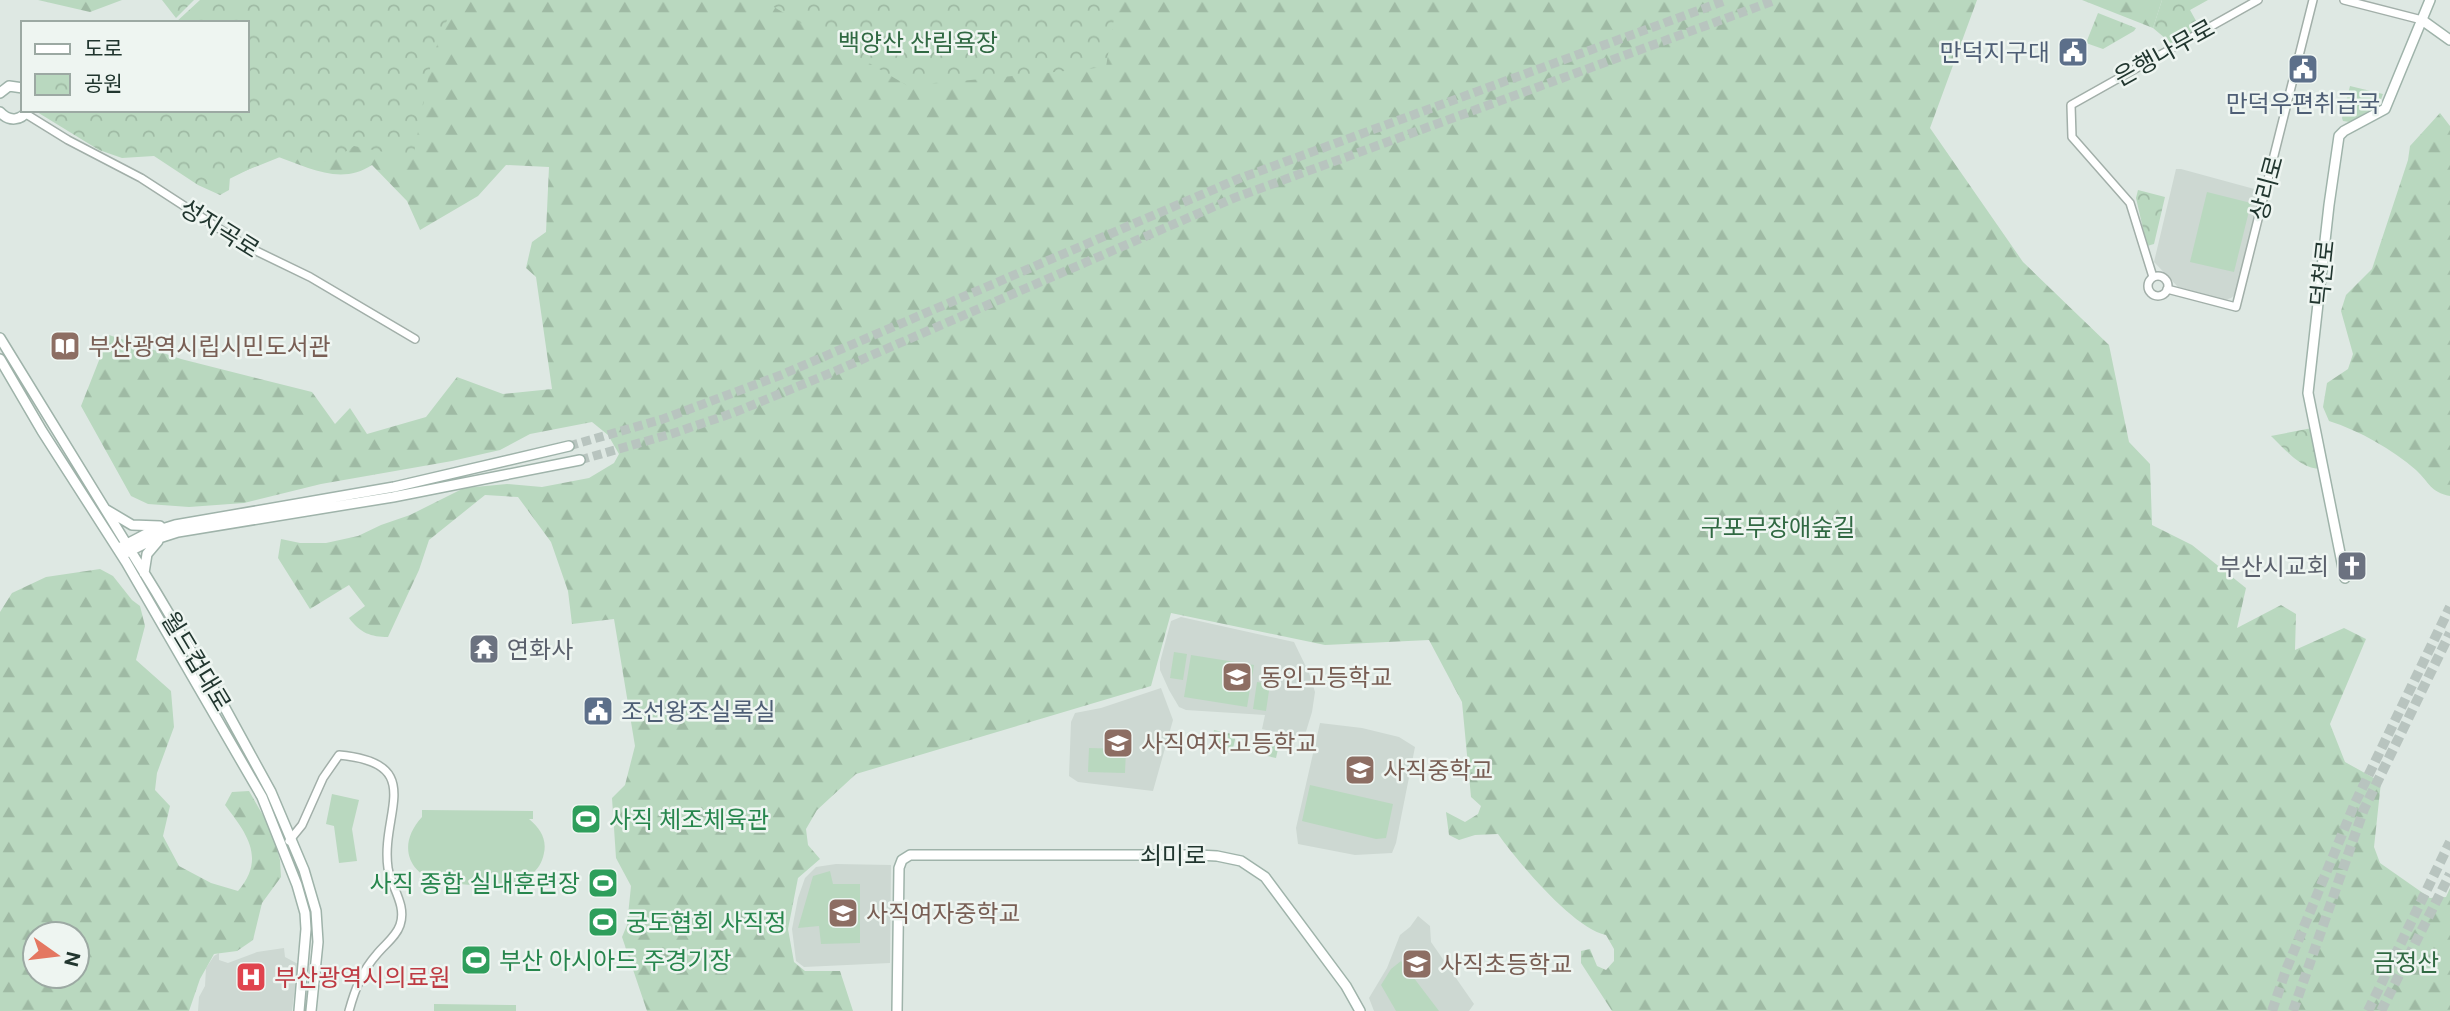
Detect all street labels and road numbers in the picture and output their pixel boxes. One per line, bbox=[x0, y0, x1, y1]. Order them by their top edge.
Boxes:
street label: 은행나무로 bbox=[2109, 13, 2219, 91]
street label: 상리로 bbox=[2244, 152, 2288, 224]
street label: 성지곡로 bbox=[175, 193, 265, 263]
street label: 덕천로 bbox=[2305, 239, 2339, 307]
street label: 월드컵대로 bbox=[157, 606, 237, 716]
street label: 쇠미로 bbox=[1140, 841, 1206, 869]

